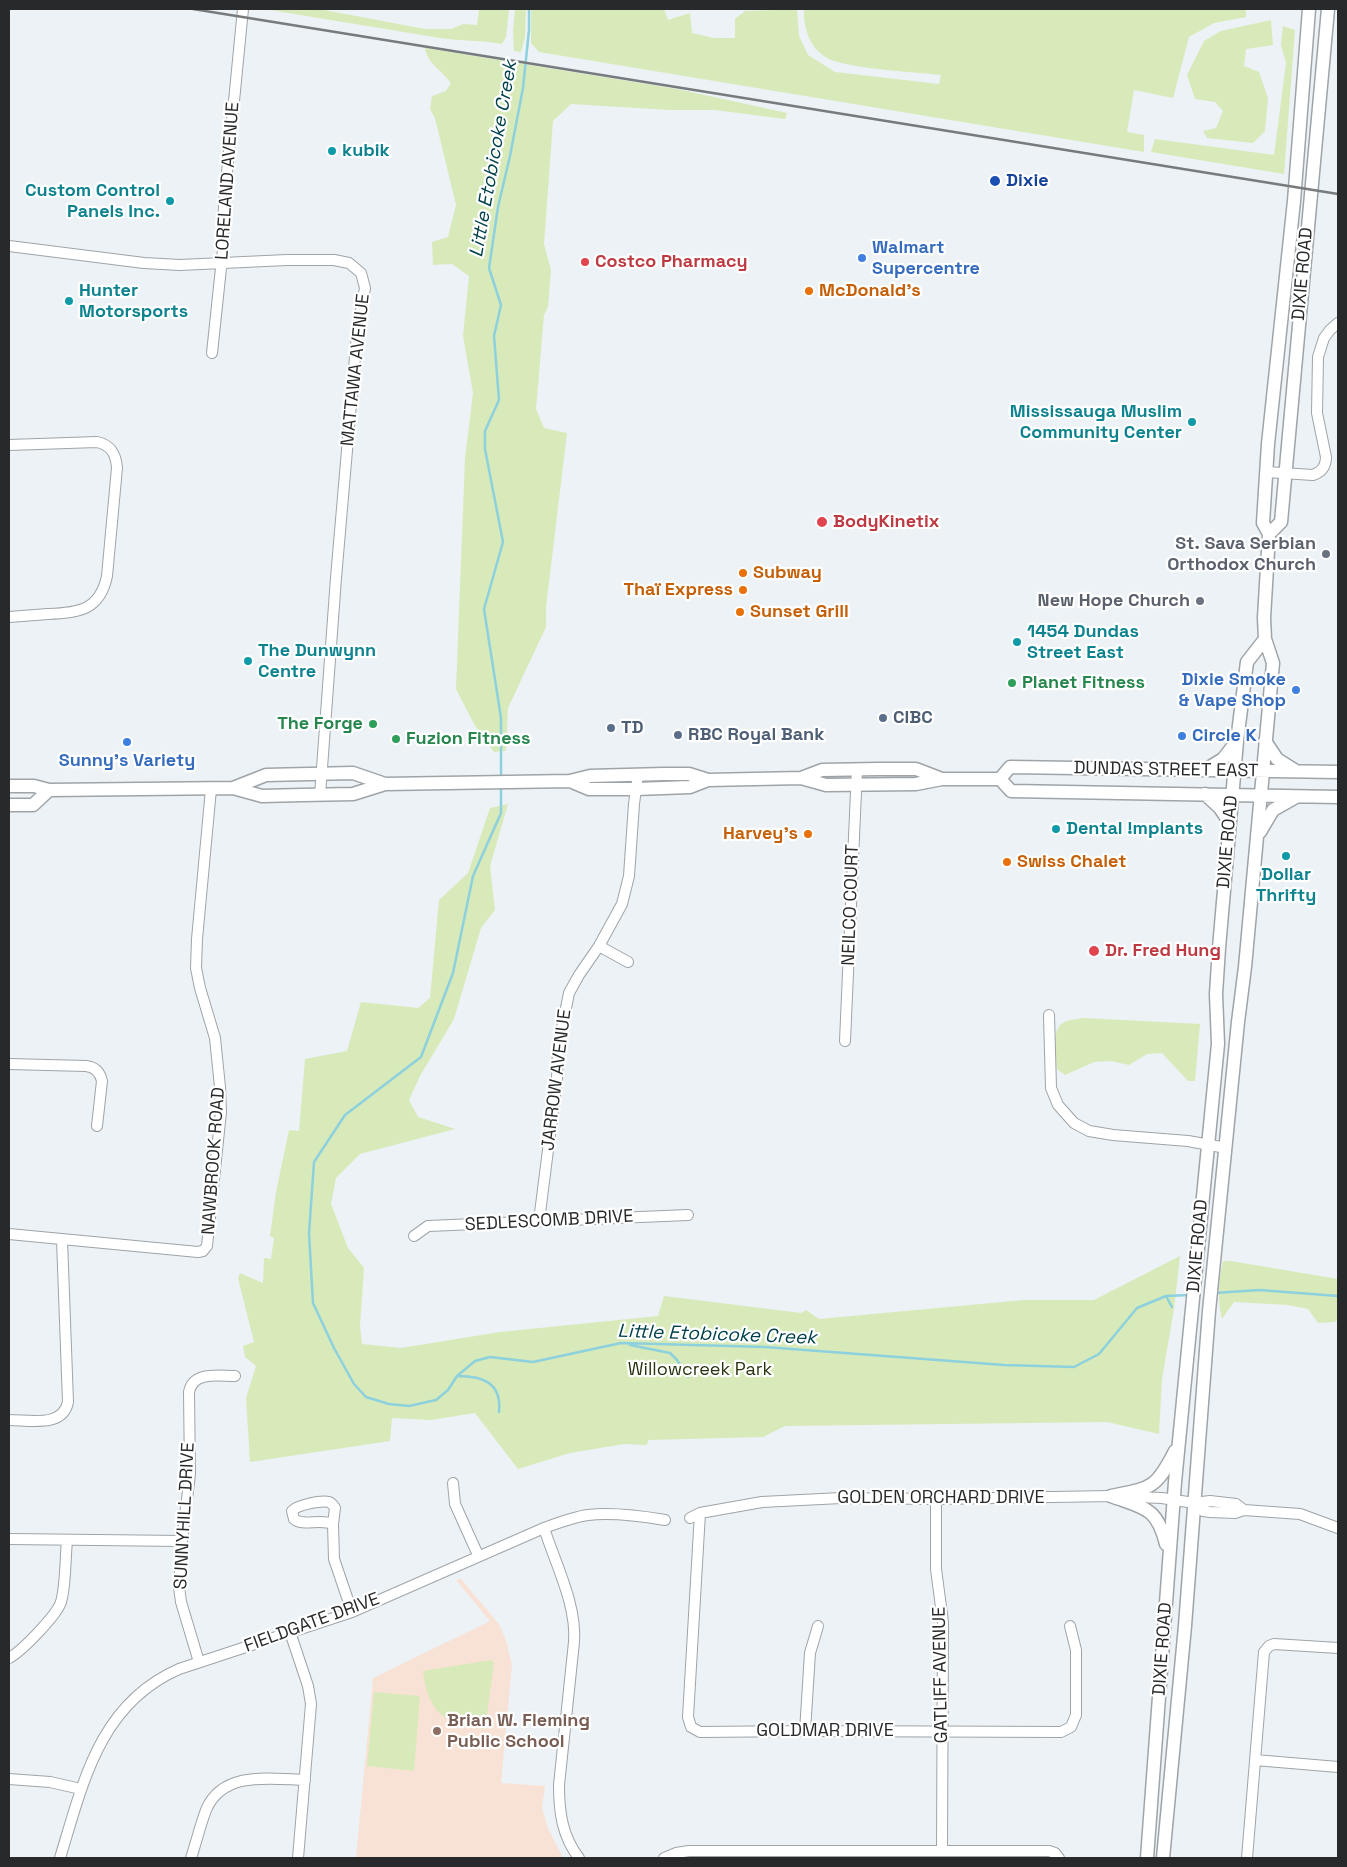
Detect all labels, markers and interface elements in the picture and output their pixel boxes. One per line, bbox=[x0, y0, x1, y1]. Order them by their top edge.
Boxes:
water label: Little Etobicoke Creek bbox=[465, 59, 523, 259]
street label: LORELAND AVENUE bbox=[212, 101, 244, 261]
place label: kubik bbox=[342, 140, 390, 162]
marker: kubik bbox=[326, 145, 338, 157]
place label: Dixie bbox=[1006, 170, 1049, 192]
marker: Dixie bbox=[988, 174, 1002, 188]
place label: Custom Control Panels Inc. bbox=[25, 180, 160, 222]
marker: Custom Control Panels Inc. bbox=[164, 195, 176, 207]
street label: DIXIE ROAD bbox=[1288, 227, 1318, 321]
place label: Walmart Supercentre bbox=[872, 237, 980, 280]
place label: Costco Pharmacy bbox=[595, 251, 748, 273]
marker: Walmart Supercentre bbox=[856, 252, 868, 264]
marker: Costco Pharmacy bbox=[579, 256, 591, 268]
place label: Hunter Motorsports bbox=[79, 280, 188, 322]
place label: McDonald's bbox=[819, 280, 921, 302]
marker: McDonald's bbox=[803, 285, 815, 297]
street label: MATTAWA AVENUE bbox=[337, 293, 375, 447]
marker: Hunter Motorsports bbox=[63, 295, 75, 307]
place label: Mississauga Muslim Community Center bbox=[1010, 401, 1182, 444]
marker: Mississauga Muslim Community Center bbox=[1186, 416, 1198, 428]
place label: BodyKinetix bbox=[833, 511, 939, 533]
marker: BodyKinetix bbox=[815, 515, 829, 529]
place label: St. Sava Serbian Orthodox Church bbox=[1167, 533, 1316, 576]
marker: St. Sava Serbian Orthodox Church bbox=[1320, 548, 1332, 560]
place label: Subway bbox=[753, 562, 822, 584]
marker: Subway bbox=[737, 567, 749, 579]
place label: Thaï Express bbox=[623, 579, 733, 601]
marker: Thaï Express bbox=[737, 584, 749, 596]
place label: New Hope Church bbox=[1038, 590, 1190, 612]
marker: New Hope Church bbox=[1194, 595, 1206, 607]
place label: Sunset Grill bbox=[750, 601, 849, 623]
marker: Sunset Grill bbox=[734, 606, 746, 618]
place label: 1454 Dundas Street East bbox=[1027, 621, 1139, 664]
marker: 1454 Dundas Street East bbox=[1011, 636, 1023, 648]
place label: The Dunwynn Centre bbox=[258, 640, 376, 682]
marker: The Dunwynn Centre bbox=[242, 655, 254, 667]
place label: Dixie Smoke & Vape Shop bbox=[1179, 669, 1286, 712]
place label: Planet Fitness bbox=[1022, 672, 1145, 694]
marker: Planet Fitness bbox=[1006, 677, 1018, 689]
marker: Dixie Smoke & Vape Shop bbox=[1290, 684, 1302, 696]
place label: CIBC bbox=[893, 707, 933, 729]
marker: CIBC bbox=[877, 712, 889, 724]
place label: The Forge bbox=[277, 713, 363, 735]
place label: TD bbox=[621, 717, 644, 739]
marker: The Forge bbox=[367, 718, 379, 730]
marker: TD bbox=[605, 722, 617, 734]
place label: RBC Royal Bank bbox=[688, 724, 824, 746]
place label: Circle K bbox=[1192, 725, 1257, 747]
place label: Fuzion Fitness bbox=[406, 728, 530, 750]
marker: RBC Royal Bank bbox=[672, 729, 684, 741]
marker: Circle K bbox=[1176, 730, 1188, 742]
marker: Fuzion Fitness bbox=[390, 733, 402, 745]
marker: Sunny's Variety bbox=[121, 736, 133, 748]
place label: Sunny's Variety bbox=[59, 750, 195, 772]
street label: DUNDAS STREET EAST bbox=[1073, 758, 1259, 782]
street label: DIXIE ROAD bbox=[1213, 795, 1243, 889]
place label: Dental !mplants bbox=[1066, 818, 1203, 840]
place label: Harvey's bbox=[723, 823, 798, 845]
marker: Dental !mplants bbox=[1050, 823, 1062, 835]
marker: Harvey's bbox=[802, 828, 814, 840]
street label: NEILCO COURT bbox=[838, 844, 864, 966]
marker: Dollar Thrifty bbox=[1280, 850, 1292, 862]
place label: Swiss Chalet bbox=[1017, 851, 1126, 873]
marker: Swiss Chalet bbox=[1001, 856, 1013, 868]
place label: Dollar Thrifty bbox=[1256, 864, 1316, 906]
place label: Dr. Fred Hung bbox=[1105, 940, 1221, 962]
marker: Dr. Fred Hung bbox=[1087, 944, 1101, 958]
street label: JARROW AVENUE bbox=[538, 1008, 576, 1152]
street label: NAWBROOK ROAD bbox=[198, 1086, 230, 1236]
street label: DIXIE ROAD bbox=[1183, 1199, 1213, 1293]
street label: SEDLESCOMB DRIVE bbox=[464, 1206, 634, 1236]
water label: Little Etobicoke Creek bbox=[617, 1320, 817, 1350]
park label: Willowcreek Park bbox=[628, 1359, 772, 1381]
street label: SUNNYHILL DRIVE bbox=[170, 1442, 200, 1590]
street label: GOLDEN ORCHARD DRIVE bbox=[837, 1487, 1045, 1509]
street label: FIELDGATE DRIVE bbox=[242, 1589, 382, 1657]
street label: DIXIE ROAD bbox=[1149, 1602, 1177, 1696]
street label: GATLIFF AVENUE bbox=[929, 1607, 953, 1743]
place label: Brian W. Fleming Public School bbox=[447, 1710, 590, 1752]
street label: GOLDMAR DRIVE bbox=[756, 1720, 894, 1742]
marker: Brian W. Fleming Public School bbox=[431, 1725, 443, 1737]

